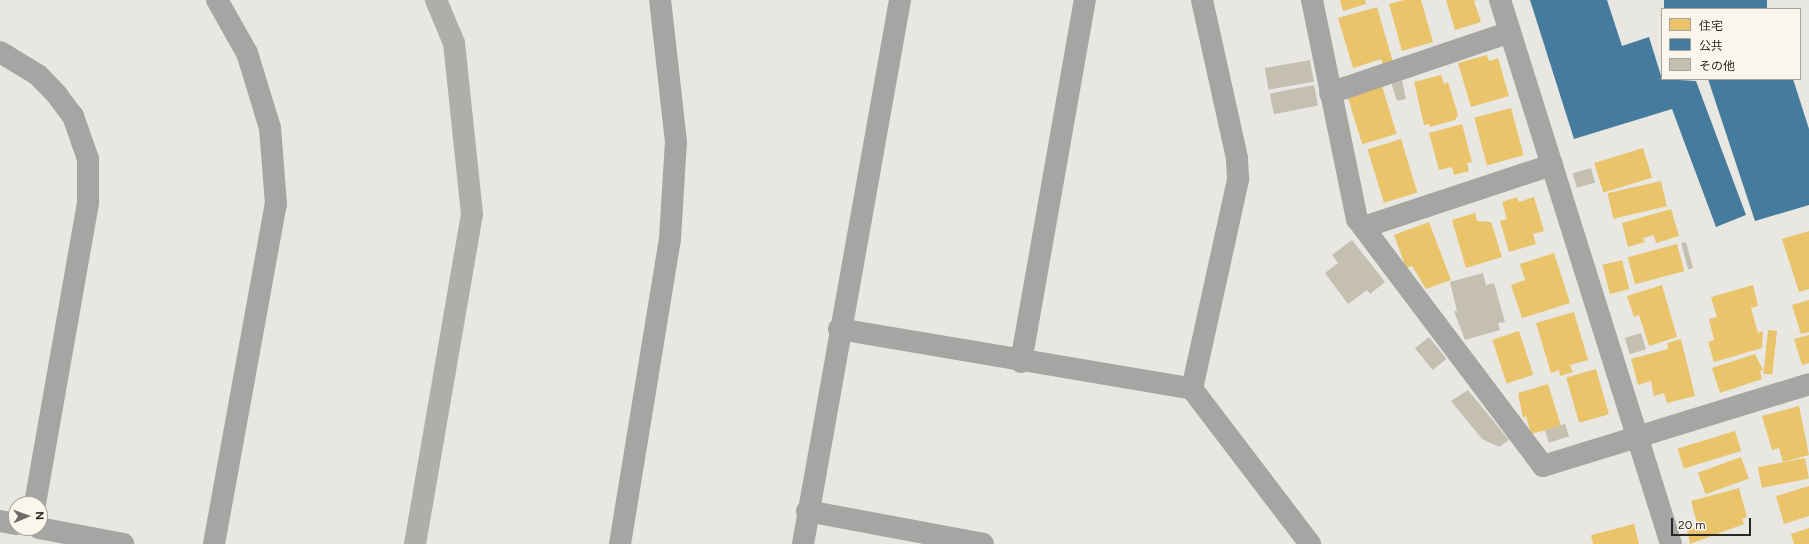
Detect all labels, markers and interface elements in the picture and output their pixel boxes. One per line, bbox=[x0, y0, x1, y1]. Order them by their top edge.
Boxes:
legend bbox=[1661, 8, 1801, 80]
text: 住宅 bbox=[1699, 19, 1723, 33]
text: 公共 bbox=[1699, 39, 1723, 53]
text: その他 bbox=[1699, 59, 1735, 73]
north arrow bbox=[8, 496, 48, 536]
scale bar bbox=[1673, 510, 1753, 536]
text: N bbox=[33, 511, 46, 520]
text: 20 m bbox=[1678, 518, 1706, 532]

